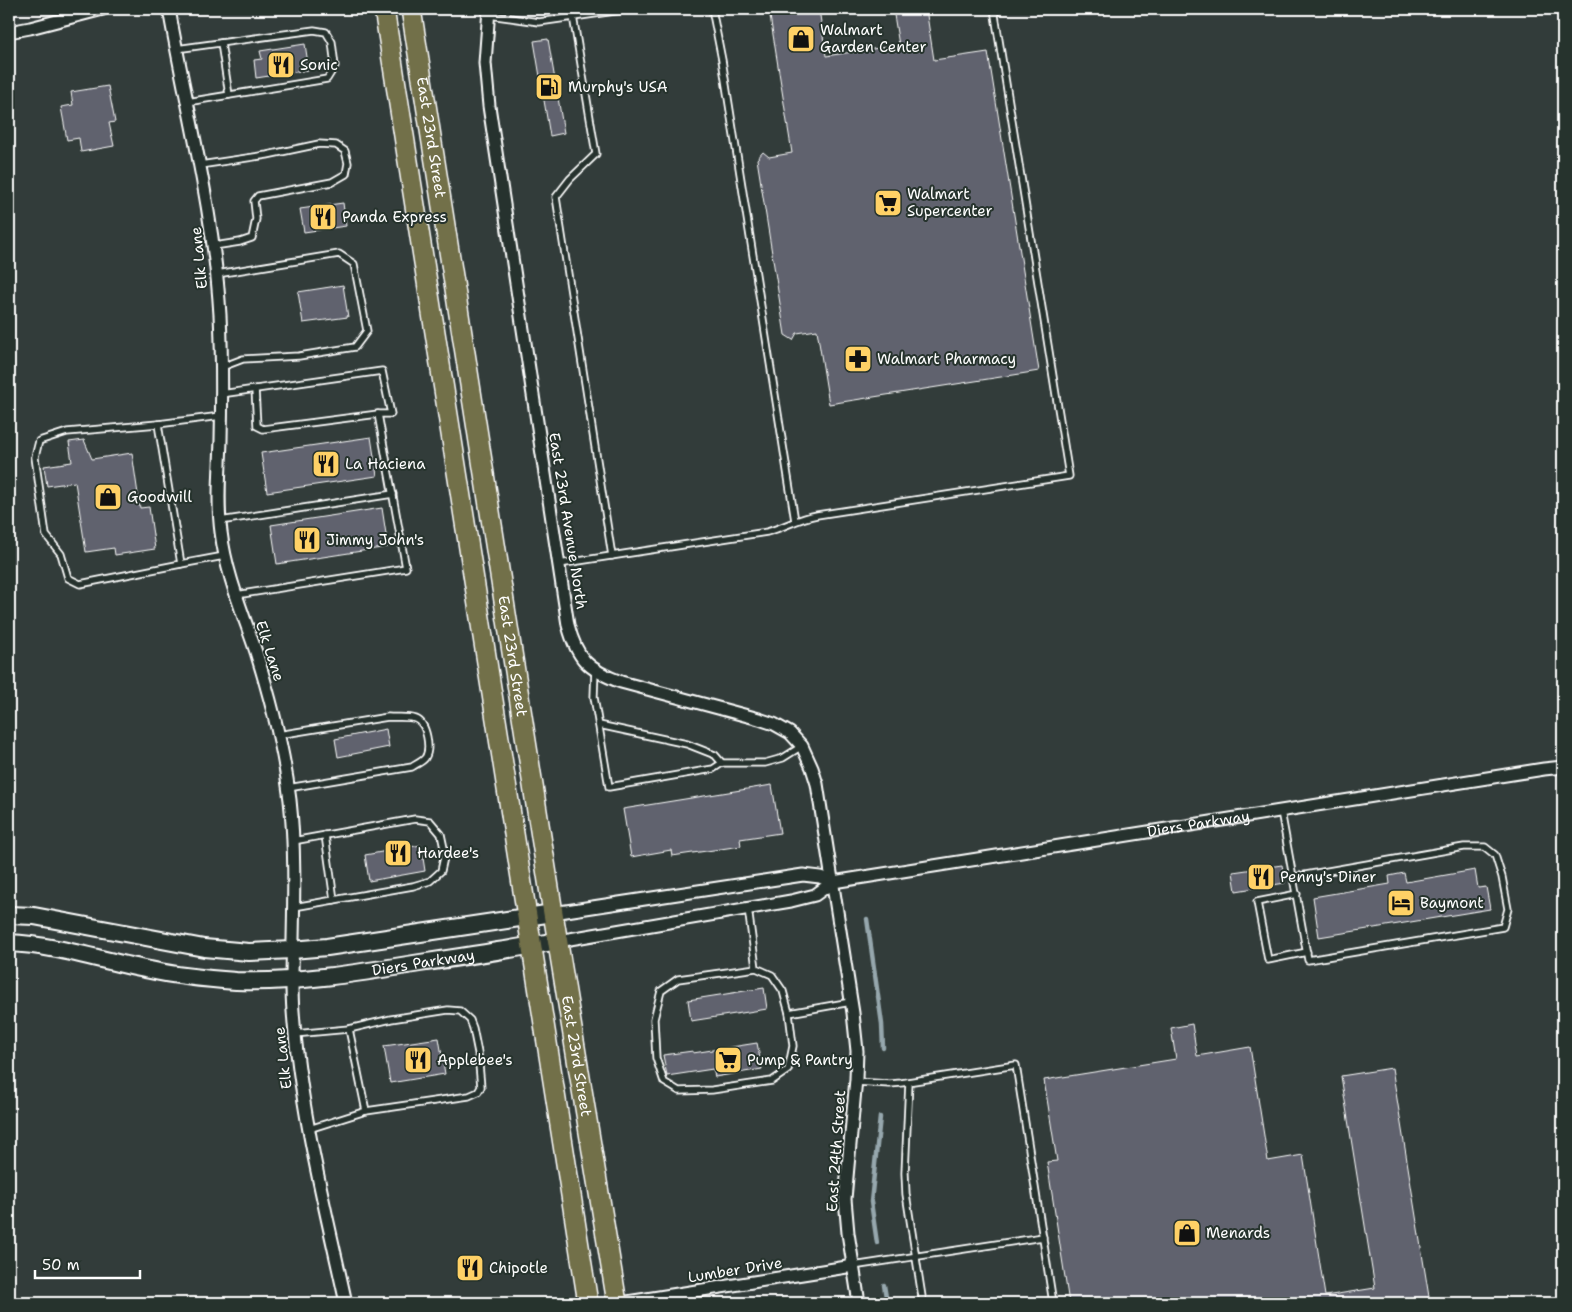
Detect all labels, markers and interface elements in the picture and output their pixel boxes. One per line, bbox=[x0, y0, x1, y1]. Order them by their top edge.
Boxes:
place label: Walmart Garden Center bbox=[820, 20, 927, 57]
shop icon: Walmart Garden Center bbox=[786, 24, 816, 54]
restaurant icon: Sonic bbox=[266, 50, 296, 80]
place label: Sonic bbox=[300, 55, 338, 75]
fuel station icon: Murphy's USA bbox=[534, 72, 564, 102]
street label: East 23rd Street bbox=[412, 75, 451, 199]
place label: Murphy's USA bbox=[568, 77, 668, 97]
place label: Walmart Supercenter bbox=[907, 184, 993, 221]
supermarket icon: Walmart Supercenter bbox=[873, 188, 903, 218]
restaurant icon: Panda Express bbox=[308, 202, 338, 232]
place label: Panda Express bbox=[342, 207, 447, 227]
street label: Elk Lane bbox=[186, 226, 212, 290]
pharmacy icon: Walmart Pharmacy bbox=[843, 344, 873, 374]
place label: Walmart Pharmacy bbox=[877, 349, 1016, 369]
street label: East 23rd Avenue North bbox=[544, 431, 592, 611]
restaurant icon: La Haciena bbox=[311, 449, 341, 479]
place label: La Haciena bbox=[345, 454, 426, 474]
shop icon: Goodwill bbox=[93, 482, 123, 512]
place label: Goodwill bbox=[127, 487, 192, 507]
restaurant icon: Jimmy John's bbox=[292, 525, 322, 555]
place label: Jimmy John's bbox=[326, 530, 424, 550]
street label: East 23rd Street bbox=[493, 594, 532, 718]
street label: Elk Lane bbox=[251, 618, 289, 684]
street label: Diers Parkway bbox=[1146, 806, 1251, 842]
restaurant icon: Hardee's bbox=[383, 838, 413, 868]
place label: Hardee's bbox=[417, 843, 479, 863]
restaurant icon: Penny's Diner bbox=[1246, 862, 1276, 892]
place label: Penny's Diner bbox=[1280, 867, 1376, 887]
hotel icon: Baymont bbox=[1386, 888, 1416, 918]
place label: Baymont bbox=[1420, 893, 1484, 913]
street label: Diers Parkway bbox=[370, 945, 476, 981]
street label: East 23rd Street bbox=[557, 994, 596, 1118]
street label: Elk Lane bbox=[269, 1026, 297, 1090]
restaurant icon: Applebee's bbox=[403, 1045, 433, 1075]
supermarket icon: Pump & Pantry bbox=[713, 1045, 743, 1075]
place label: Applebee's bbox=[437, 1050, 513, 1070]
place label: Pump & Pantry bbox=[747, 1050, 853, 1070]
street label: East 24th Street bbox=[822, 1089, 850, 1213]
shop icon: Menards bbox=[1172, 1218, 1202, 1248]
place label: Menards bbox=[1206, 1223, 1270, 1243]
scale bar bbox=[35, 1247, 140, 1279]
restaurant icon: Chipotle bbox=[455, 1253, 485, 1283]
street label: Lumber Drive bbox=[686, 1253, 784, 1287]
text: 50 m bbox=[42, 1255, 80, 1275]
place label: Chipotle bbox=[489, 1258, 548, 1278]

